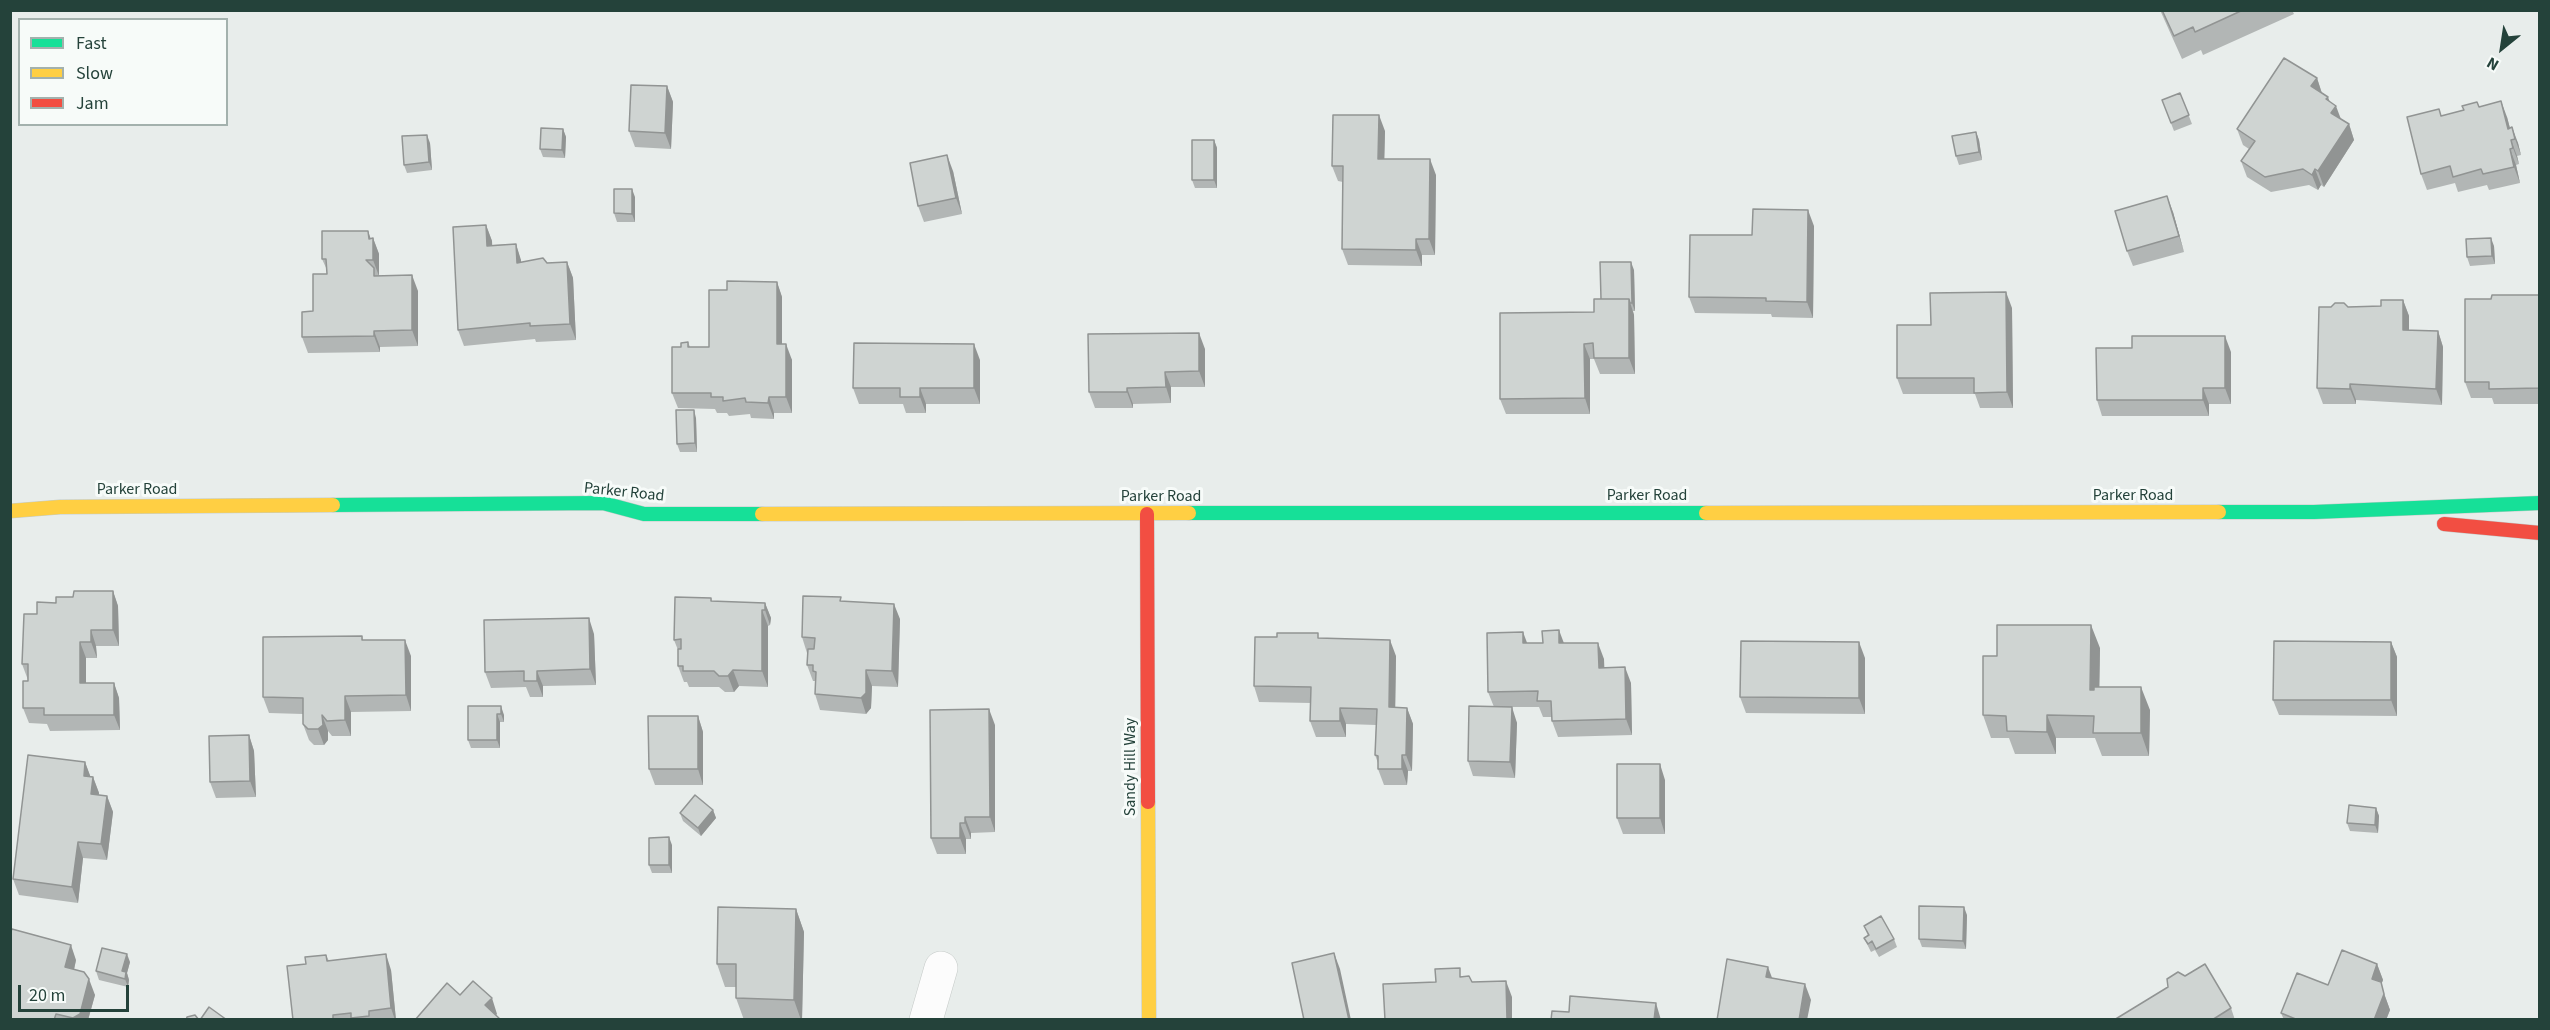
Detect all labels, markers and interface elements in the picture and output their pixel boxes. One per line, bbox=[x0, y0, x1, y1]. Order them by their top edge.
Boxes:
legend bbox=[18, 18, 228, 126]
north arrow bbox=[2472, 18, 2532, 78]
text: Fast bbox=[76, 31, 107, 56]
text: N bbox=[2483, 51, 2503, 76]
text: Slow bbox=[76, 61, 113, 86]
text: Jam bbox=[76, 91, 109, 116]
street label: Parker Road bbox=[583, 479, 665, 507]
street label: Parker Road bbox=[97, 480, 177, 500]
street label: Parker Road bbox=[1607, 486, 1687, 506]
street label: Parker Road bbox=[2093, 486, 2173, 506]
street label: Parker Road bbox=[1121, 487, 1201, 507]
street label: Sandy Hill Way bbox=[1121, 718, 1141, 816]
scale bar bbox=[21, 973, 132, 1011]
text: 20 m bbox=[29, 983, 65, 1008]

